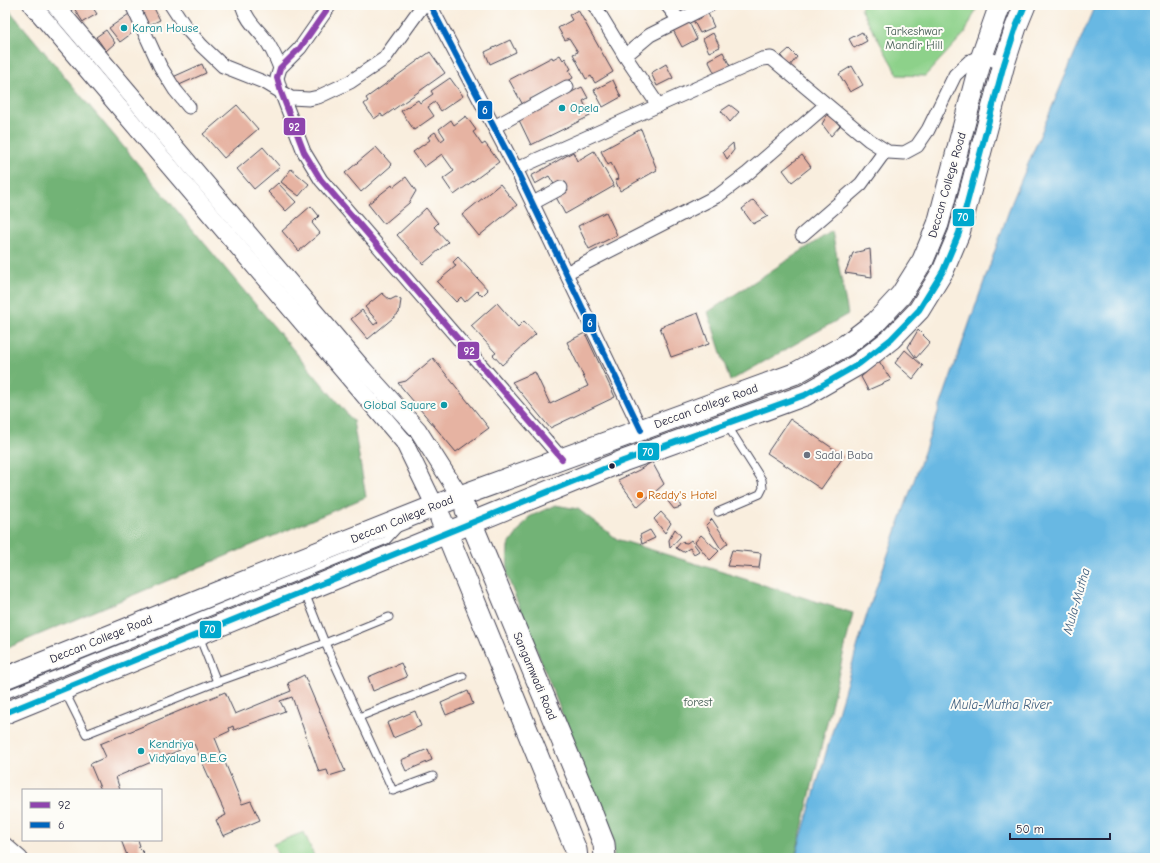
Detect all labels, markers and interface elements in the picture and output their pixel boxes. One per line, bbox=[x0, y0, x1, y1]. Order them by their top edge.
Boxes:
place label: Karan House bbox=[132, 21, 198, 35]
marker: Karan House bbox=[119, 23, 129, 33]
park label: Tarkeshwar Mandir Hill bbox=[885, 24, 943, 52]
line badge: 6 bbox=[477, 100, 493, 120]
place label: Opela bbox=[570, 101, 599, 115]
marker: Opela bbox=[557, 103, 567, 113]
text: 6 bbox=[482, 104, 488, 117]
line badge: 92 bbox=[283, 117, 306, 136]
text: 92 bbox=[288, 121, 300, 134]
street label: Deccan College Road bbox=[925, 131, 969, 239]
line badge: 70 bbox=[952, 208, 975, 227]
text: 70 bbox=[957, 211, 969, 224]
line badge: 6 bbox=[582, 313, 597, 333]
text: 6 bbox=[587, 317, 593, 330]
line badge: 92 bbox=[457, 341, 480, 360]
text: 92 bbox=[463, 345, 475, 358]
street label: Deccan College Road bbox=[652, 381, 760, 431]
place label: Global Square bbox=[363, 398, 436, 412]
marker: Global Square bbox=[439, 400, 449, 410]
line badge: 70 bbox=[637, 442, 660, 461]
text: 70 bbox=[642, 446, 654, 459]
place label: Sadal Baba bbox=[815, 448, 873, 462]
marker: Sadal Baba bbox=[802, 450, 812, 460]
unlabelled marker bbox=[607, 461, 617, 471]
place label: Reddy's Hotel bbox=[648, 488, 717, 502]
marker: Reddy's Hotel bbox=[635, 490, 645, 500]
street label: Deccan College Road bbox=[349, 492, 455, 546]
water label: Mula-Mutha bbox=[1059, 566, 1093, 637]
street label: Deccan College Road bbox=[48, 612, 154, 666]
line badge: 70 bbox=[199, 620, 222, 639]
text: 70 bbox=[204, 623, 216, 636]
street label: Sangamwadi Road bbox=[510, 630, 560, 722]
park label: forest bbox=[683, 695, 713, 709]
water label: Mula-Mutha River bbox=[950, 697, 1052, 712]
place label: Kendriya Vidyalaya B.E.G bbox=[149, 737, 227, 765]
marker: Kendriya Vidyalaya B.E.G bbox=[136, 746, 146, 756]
legend bbox=[22, 789, 162, 841]
text: 92 bbox=[58, 798, 71, 812]
scale bar bbox=[1010, 815, 1110, 841]
text: 6 bbox=[58, 818, 65, 832]
text: 50 m bbox=[1016, 822, 1044, 836]

